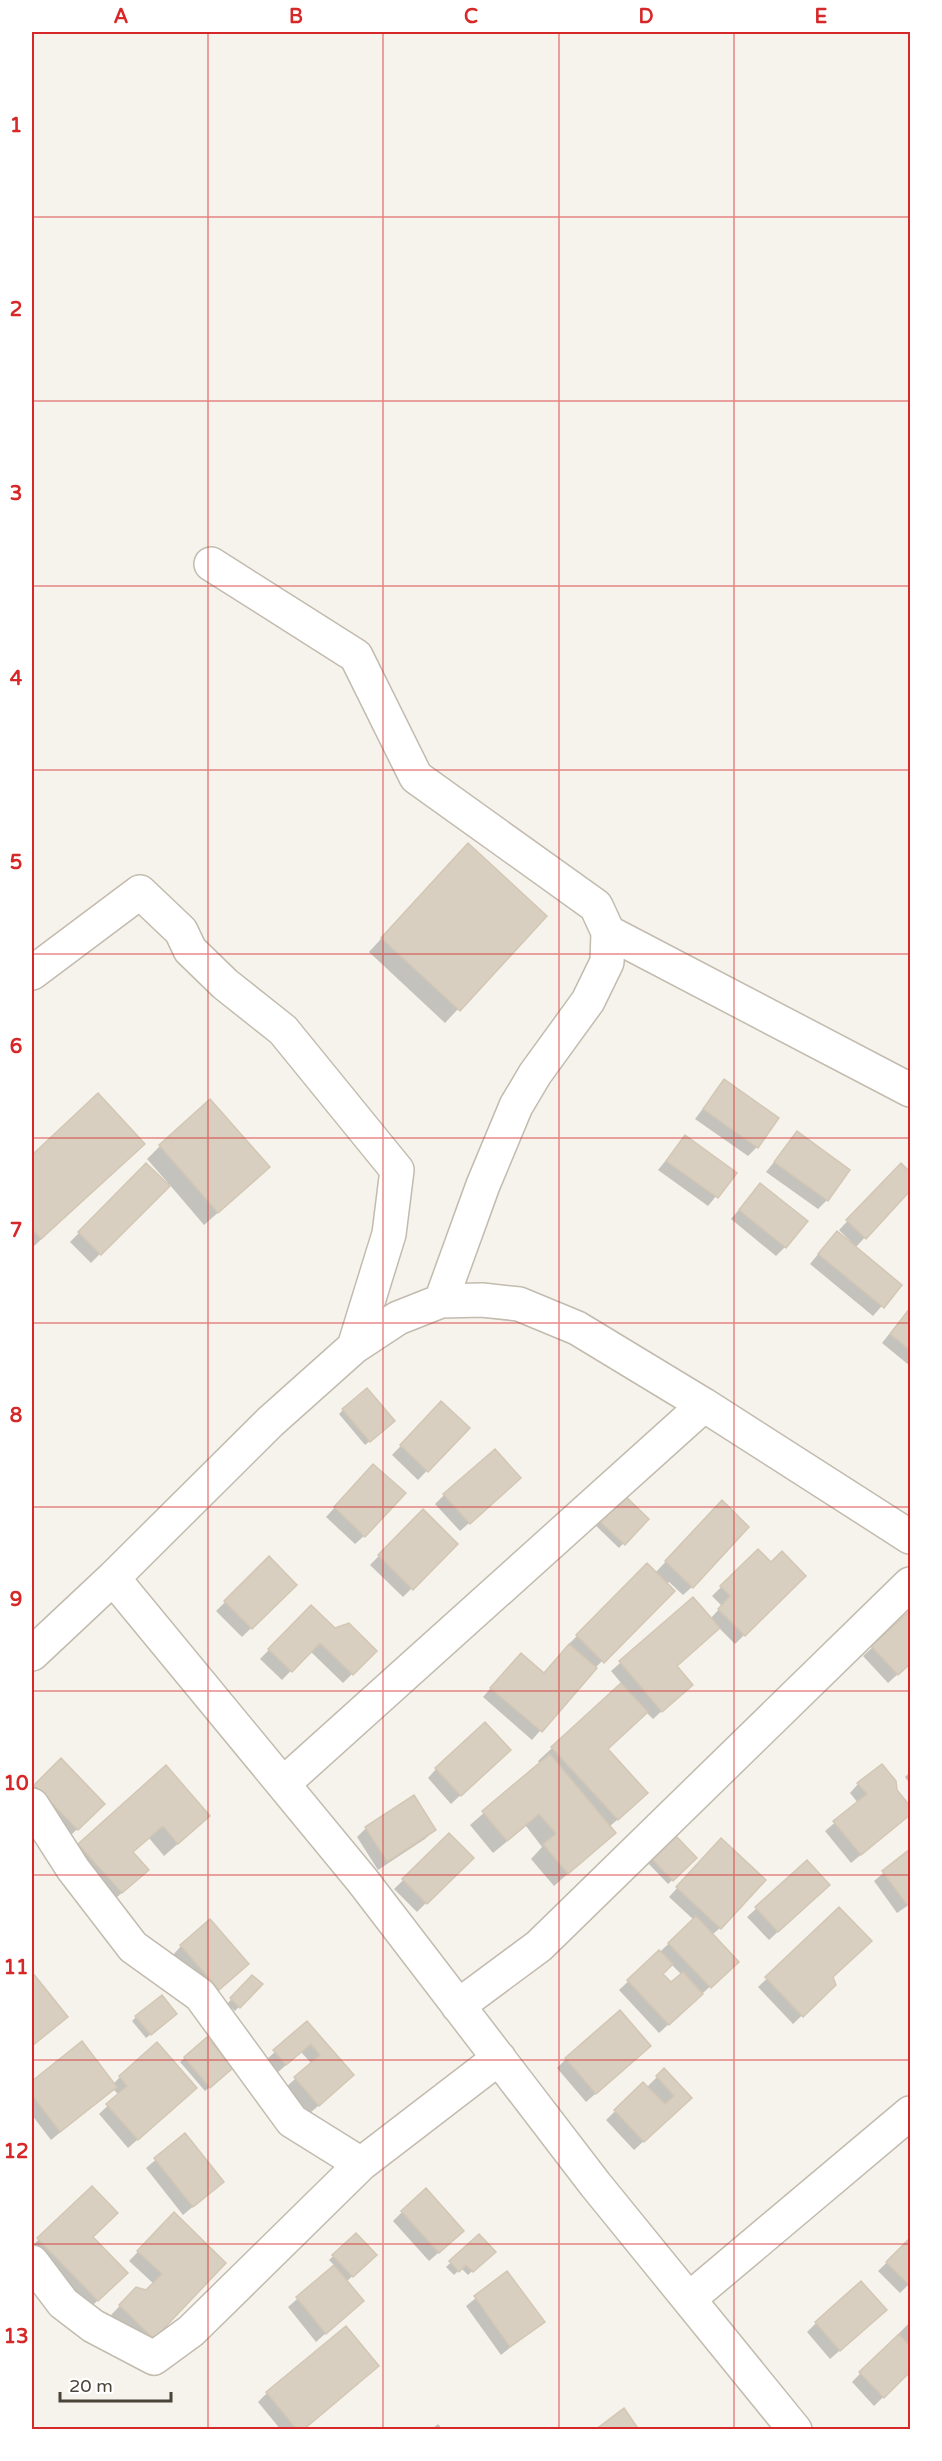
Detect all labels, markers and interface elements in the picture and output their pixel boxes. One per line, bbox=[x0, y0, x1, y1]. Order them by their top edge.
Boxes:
text: A bbox=[114, 5, 129, 29]
text: B bbox=[289, 5, 303, 29]
text: C bbox=[464, 5, 478, 29]
text: D bbox=[638, 5, 654, 29]
text: E bbox=[815, 5, 828, 29]
text: 1 bbox=[10, 114, 22, 138]
text: 2 bbox=[10, 298, 22, 322]
text: 3 bbox=[10, 482, 22, 506]
text: 4 bbox=[10, 667, 23, 691]
text: 5 bbox=[10, 851, 22, 875]
text: 6 bbox=[10, 1035, 22, 1059]
text: 7 bbox=[10, 1219, 22, 1243]
text: 8 bbox=[10, 1404, 22, 1428]
text: 9 bbox=[10, 1588, 22, 1612]
text: 10 bbox=[3, 1772, 29, 1796]
text: 11 bbox=[3, 1956, 29, 1980]
text: 12 bbox=[3, 2140, 29, 2164]
text: 13 bbox=[3, 2325, 29, 2349]
scale bar bbox=[60, 2365, 171, 2403]
text: 20 m bbox=[69, 2375, 113, 2397]

